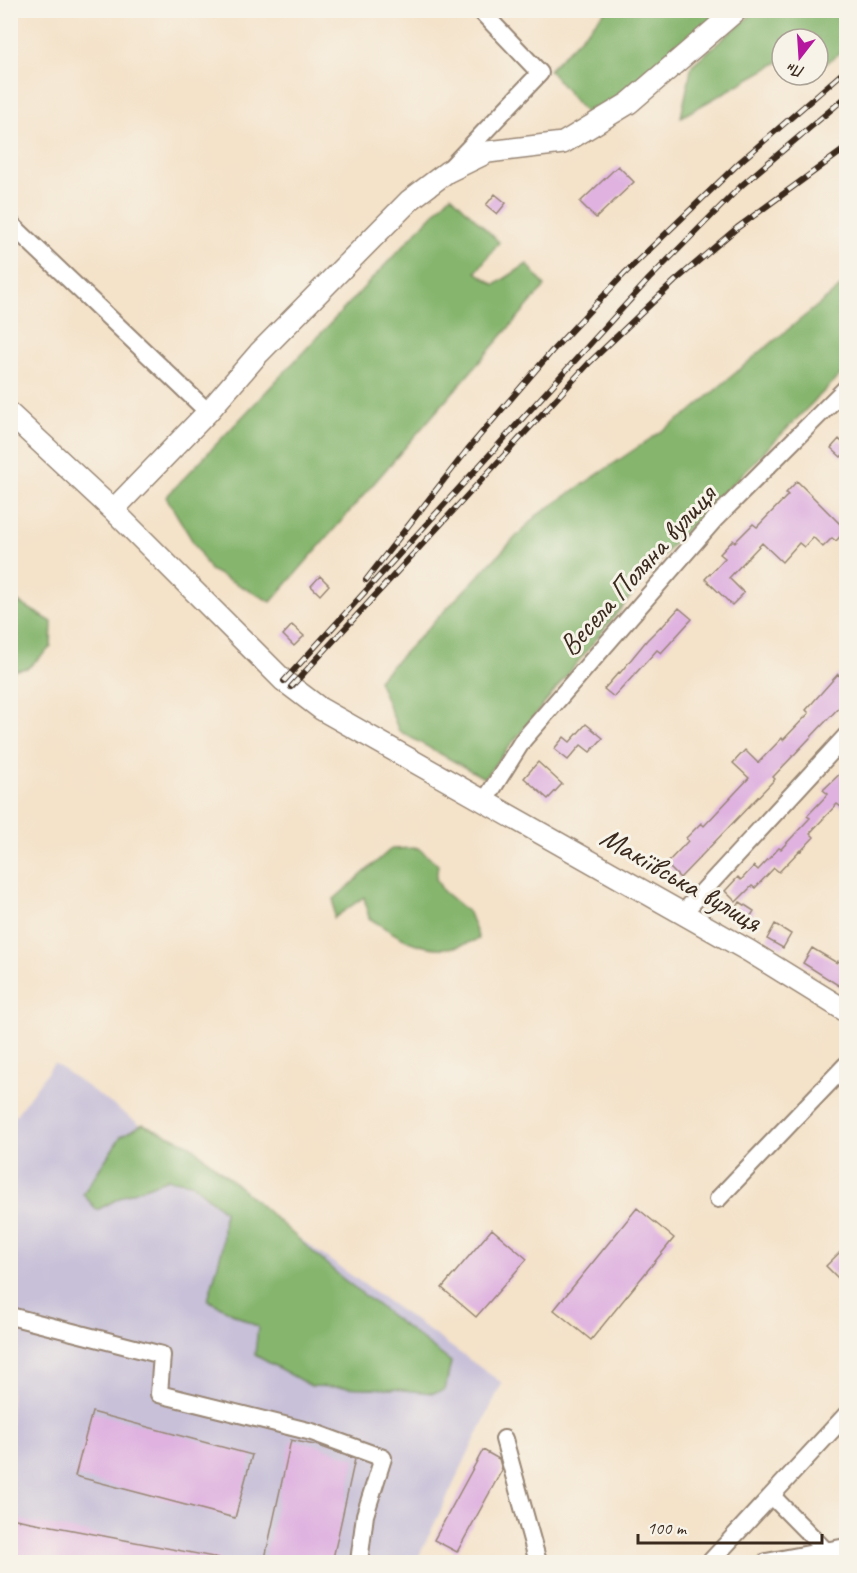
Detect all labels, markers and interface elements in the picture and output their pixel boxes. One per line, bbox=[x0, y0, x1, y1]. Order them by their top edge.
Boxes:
north arrow bbox=[770, 27, 830, 87]
text: Пн bbox=[784, 58, 807, 82]
street label: Весела Поляна вулиця bbox=[550, 475, 726, 663]
street label: Макіївська вулиця bbox=[594, 818, 769, 941]
scale bar bbox=[638, 1507, 822, 1545]
text: 100 m bbox=[647, 1517, 688, 1539]

